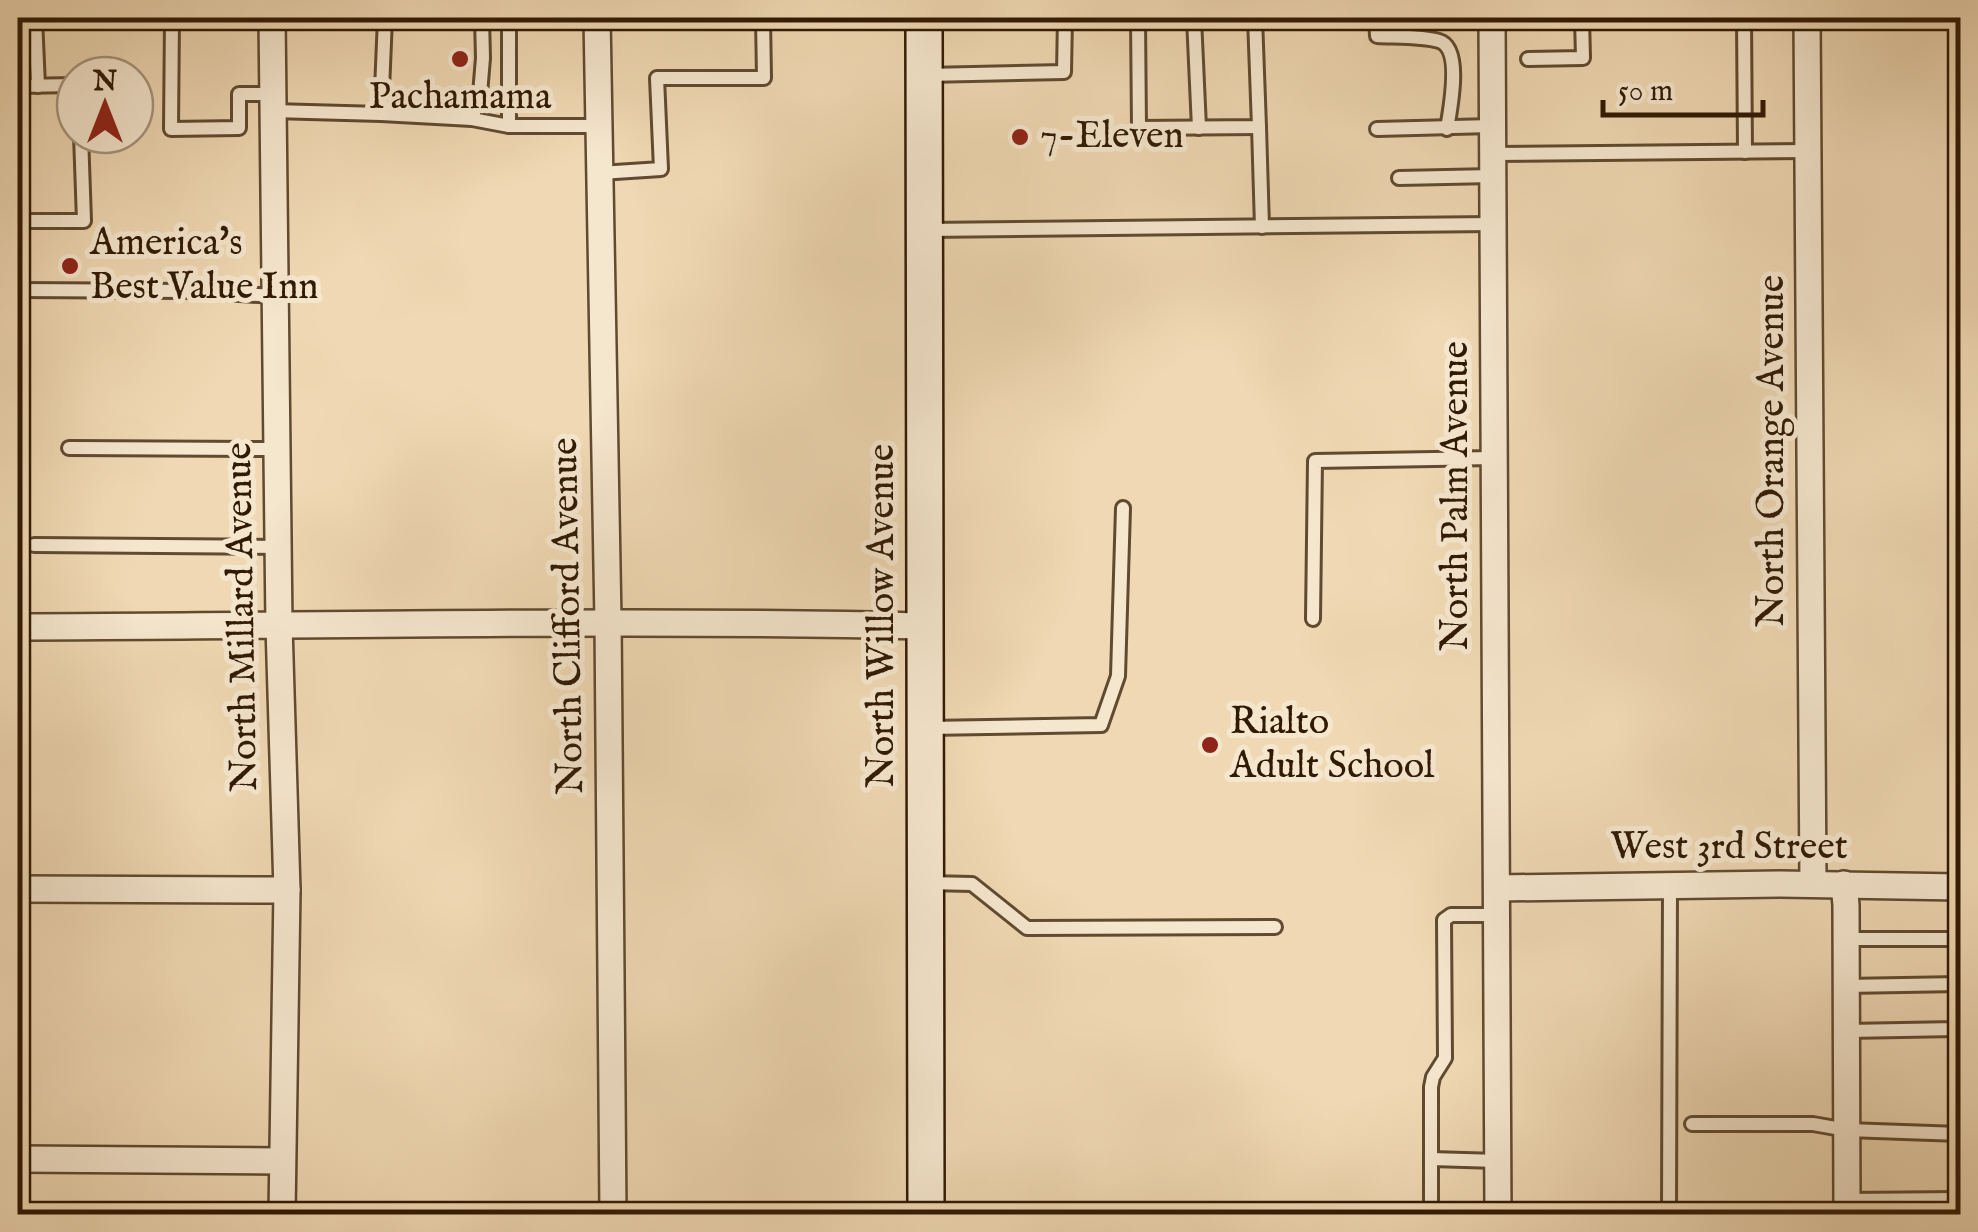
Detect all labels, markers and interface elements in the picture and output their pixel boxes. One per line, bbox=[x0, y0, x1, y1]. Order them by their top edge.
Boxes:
marker: Pachamama bbox=[449, 48, 471, 70]
north arrow bbox=[55, 55, 155, 155]
scale bar bbox=[1603, 55, 1763, 117]
text: N bbox=[92, 65, 117, 100]
text: 50 m bbox=[1618, 73, 1673, 111]
place label: Pachamama bbox=[369, 74, 552, 122]
place label: 7-Eleven bbox=[1040, 113, 1184, 161]
marker: 7-Eleven bbox=[1009, 126, 1031, 148]
place label: America's Best Value Inn bbox=[89, 220, 319, 312]
marker: America's Best Value Inn bbox=[59, 255, 81, 277]
street label: North Orange Avenue bbox=[1749, 275, 1797, 627]
street label: North Palm Avenue bbox=[1433, 341, 1481, 651]
street label: North Clifford Avenue bbox=[542, 437, 596, 795]
street label: North Millard Avenue bbox=[216, 442, 270, 792]
street label: North Willow Avenue bbox=[859, 444, 907, 788]
place label: Rialto Adult School bbox=[1229, 699, 1435, 791]
marker: Rialto Adult School bbox=[1199, 734, 1221, 756]
street label: West 3rd Street bbox=[1610, 824, 1848, 872]

